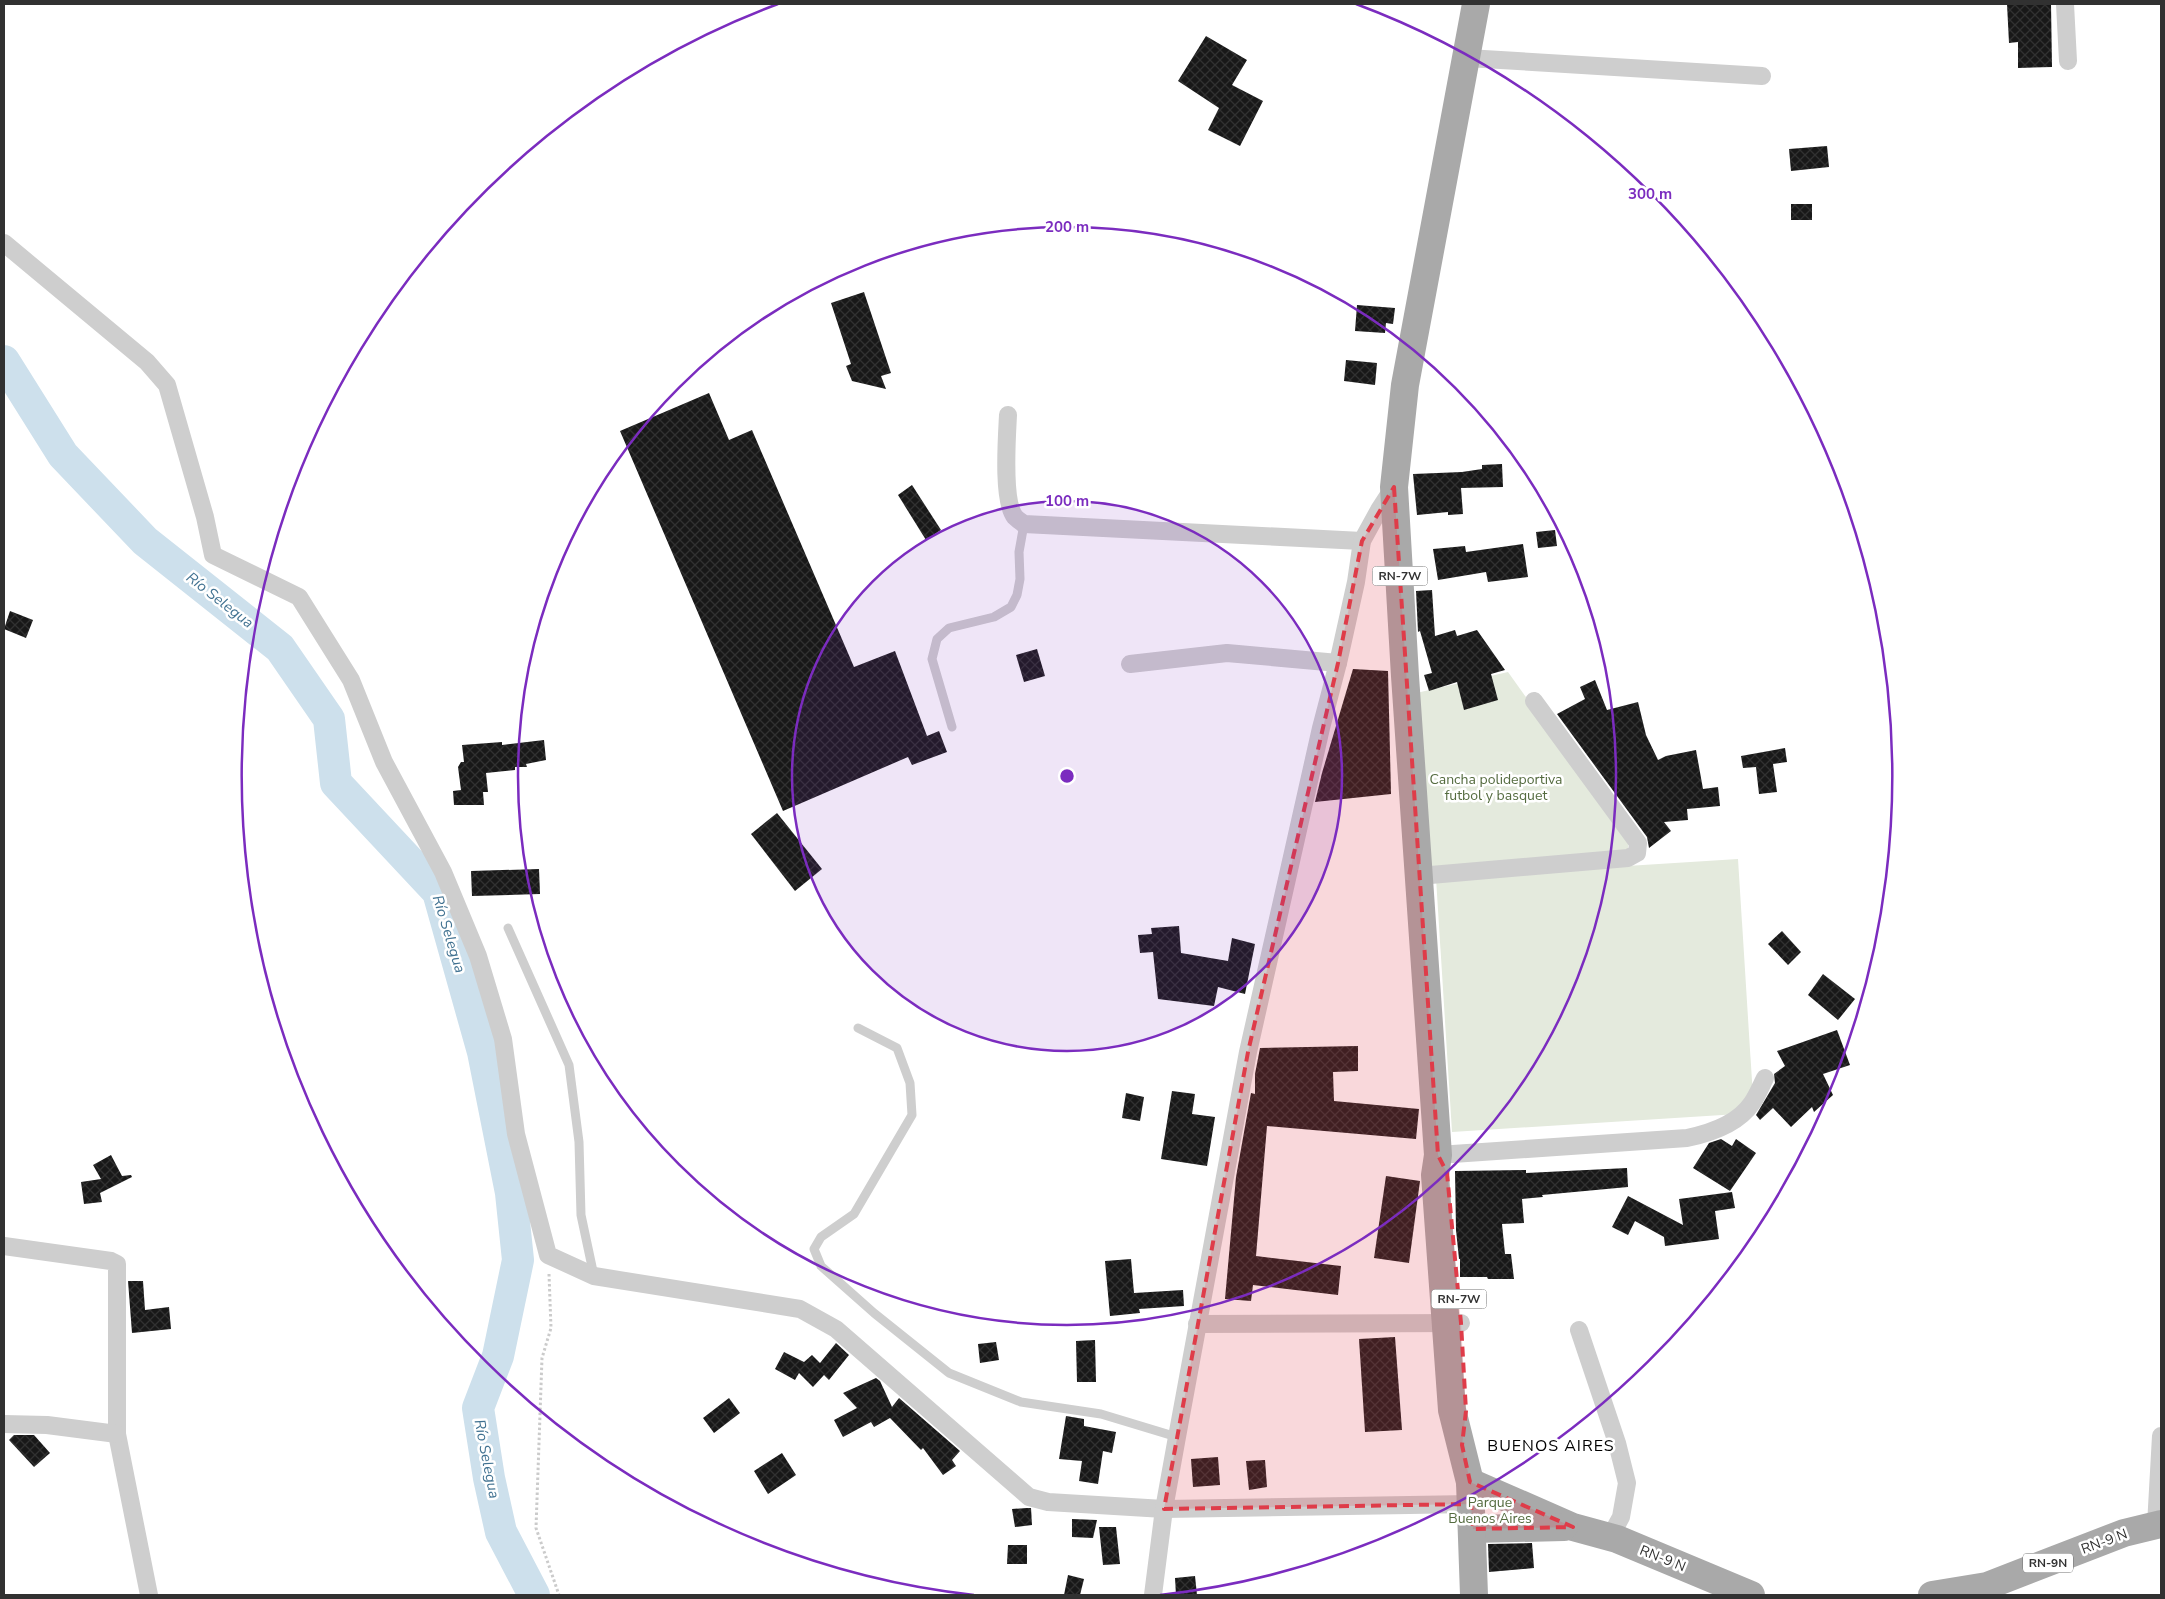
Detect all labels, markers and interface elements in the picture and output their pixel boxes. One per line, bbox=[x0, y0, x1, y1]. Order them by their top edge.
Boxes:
text: 300 m bbox=[1628, 184, 1672, 204]
text: 200 m bbox=[1045, 217, 1089, 237]
text: 100 m bbox=[1045, 491, 1089, 511]
road number: RN-7W bbox=[1372, 566, 1428, 586]
water label: Río Selegua bbox=[182, 567, 258, 633]
centre of rings bbox=[1058, 767, 1076, 785]
park label: Cancha polideportiva futbol y basquet bbox=[1430, 770, 1562, 805]
water label: Río Selegua bbox=[428, 893, 470, 975]
road number: RN-7W bbox=[1432, 1290, 1486, 1308]
water label: Río Selegua bbox=[470, 1418, 504, 1500]
district label: BUENOS AIRES bbox=[1487, 1435, 1615, 1457]
park label: Parque Buenos Aires bbox=[1448, 1493, 1532, 1528]
street label: RN-9 N bbox=[2078, 1524, 2130, 1559]
street label: RN-9 N bbox=[1637, 1541, 1689, 1576]
road number: RN-9N bbox=[2023, 1554, 2073, 1572]

